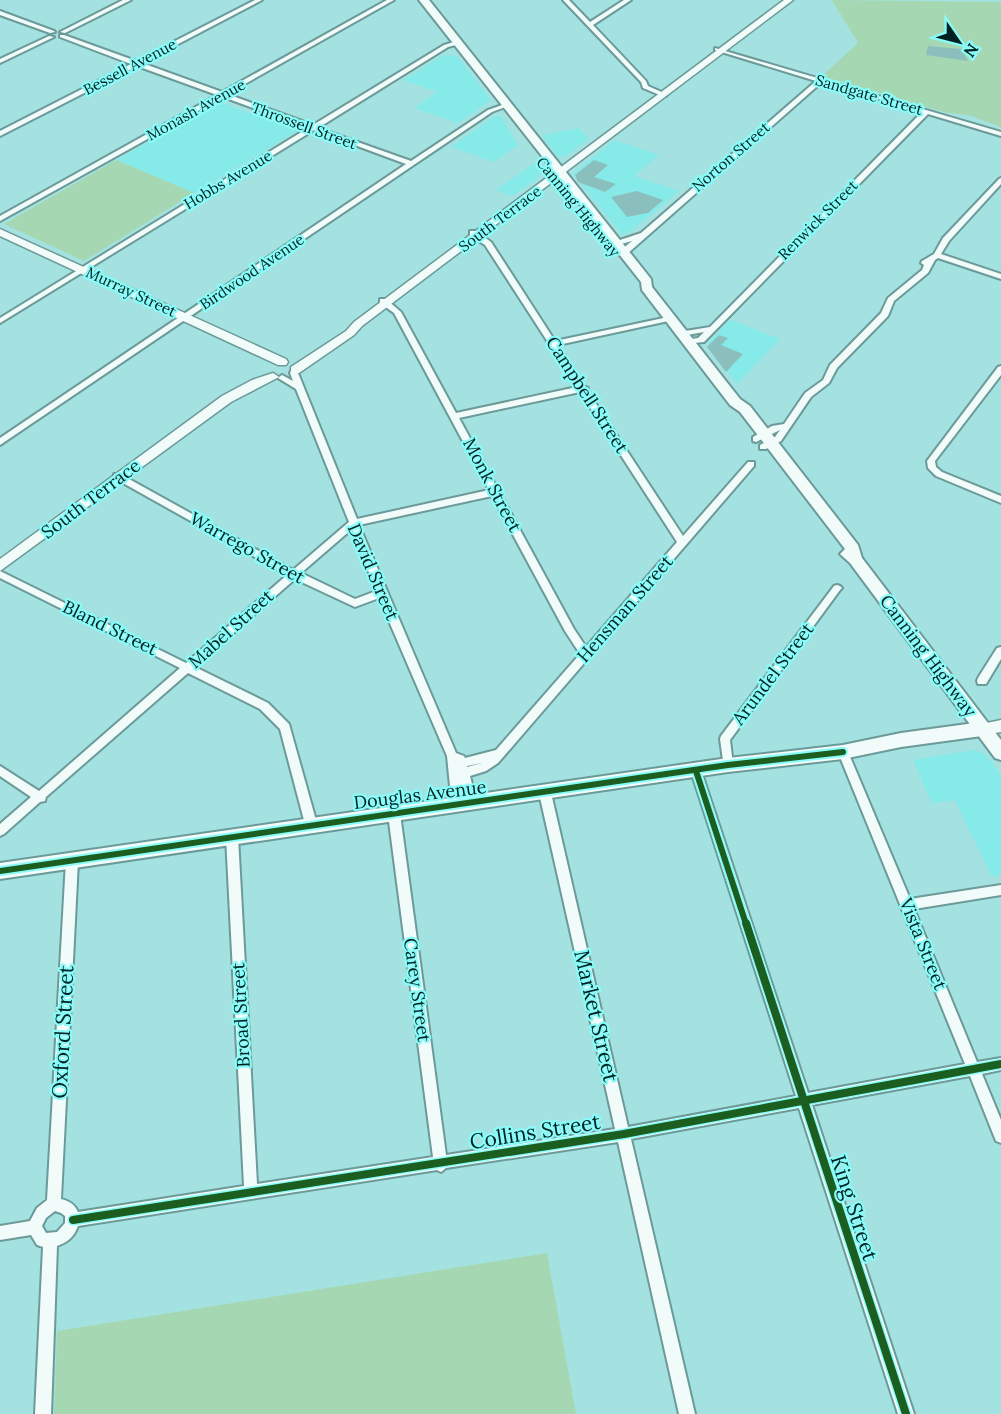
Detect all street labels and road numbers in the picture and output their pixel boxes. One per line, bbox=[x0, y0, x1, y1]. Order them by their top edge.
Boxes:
street label: Bessell Avenue bbox=[80, 34, 179, 99]
street label: Sandgate Street bbox=[813, 70, 925, 119]
street label: Monash Avenue bbox=[143, 75, 249, 145]
street label: Throssell Street bbox=[249, 98, 359, 153]
street label: Norton Street bbox=[688, 118, 774, 196]
street label: Hobbs Avenue bbox=[180, 146, 275, 213]
street label: Canning Highway bbox=[532, 153, 624, 260]
street label: Renwick Street bbox=[774, 176, 862, 263]
street label: South Terrace bbox=[455, 181, 545, 256]
street label: Birdwood Avenue bbox=[196, 230, 308, 314]
street label: Murray Street bbox=[83, 262, 180, 321]
street label: Campbell Street bbox=[541, 332, 634, 457]
street label: Monk Street bbox=[458, 434, 527, 536]
street label: South Terrace bbox=[37, 454, 145, 543]
street label: Warrego Street bbox=[186, 507, 309, 589]
street label: David Street bbox=[343, 520, 404, 624]
street label: Hensman Street bbox=[572, 550, 678, 667]
street label: Mabel Street bbox=[183, 584, 278, 673]
street label: Canning Highway bbox=[875, 590, 982, 722]
street label: Bland Street bbox=[59, 595, 161, 660]
street label: Arundel Street bbox=[726, 618, 818, 730]
street label: Douglas Avenue bbox=[352, 775, 488, 814]
street label: Vista Street bbox=[894, 894, 952, 993]
street label: Carey Street bbox=[399, 937, 436, 1043]
street label: Market Street bbox=[568, 947, 625, 1085]
street label: Broad Street bbox=[226, 962, 255, 1068]
street label: Oxford Street bbox=[46, 964, 80, 1099]
street label: Collins Street bbox=[468, 1108, 603, 1155]
street label: King Street bbox=[825, 1152, 885, 1265]

